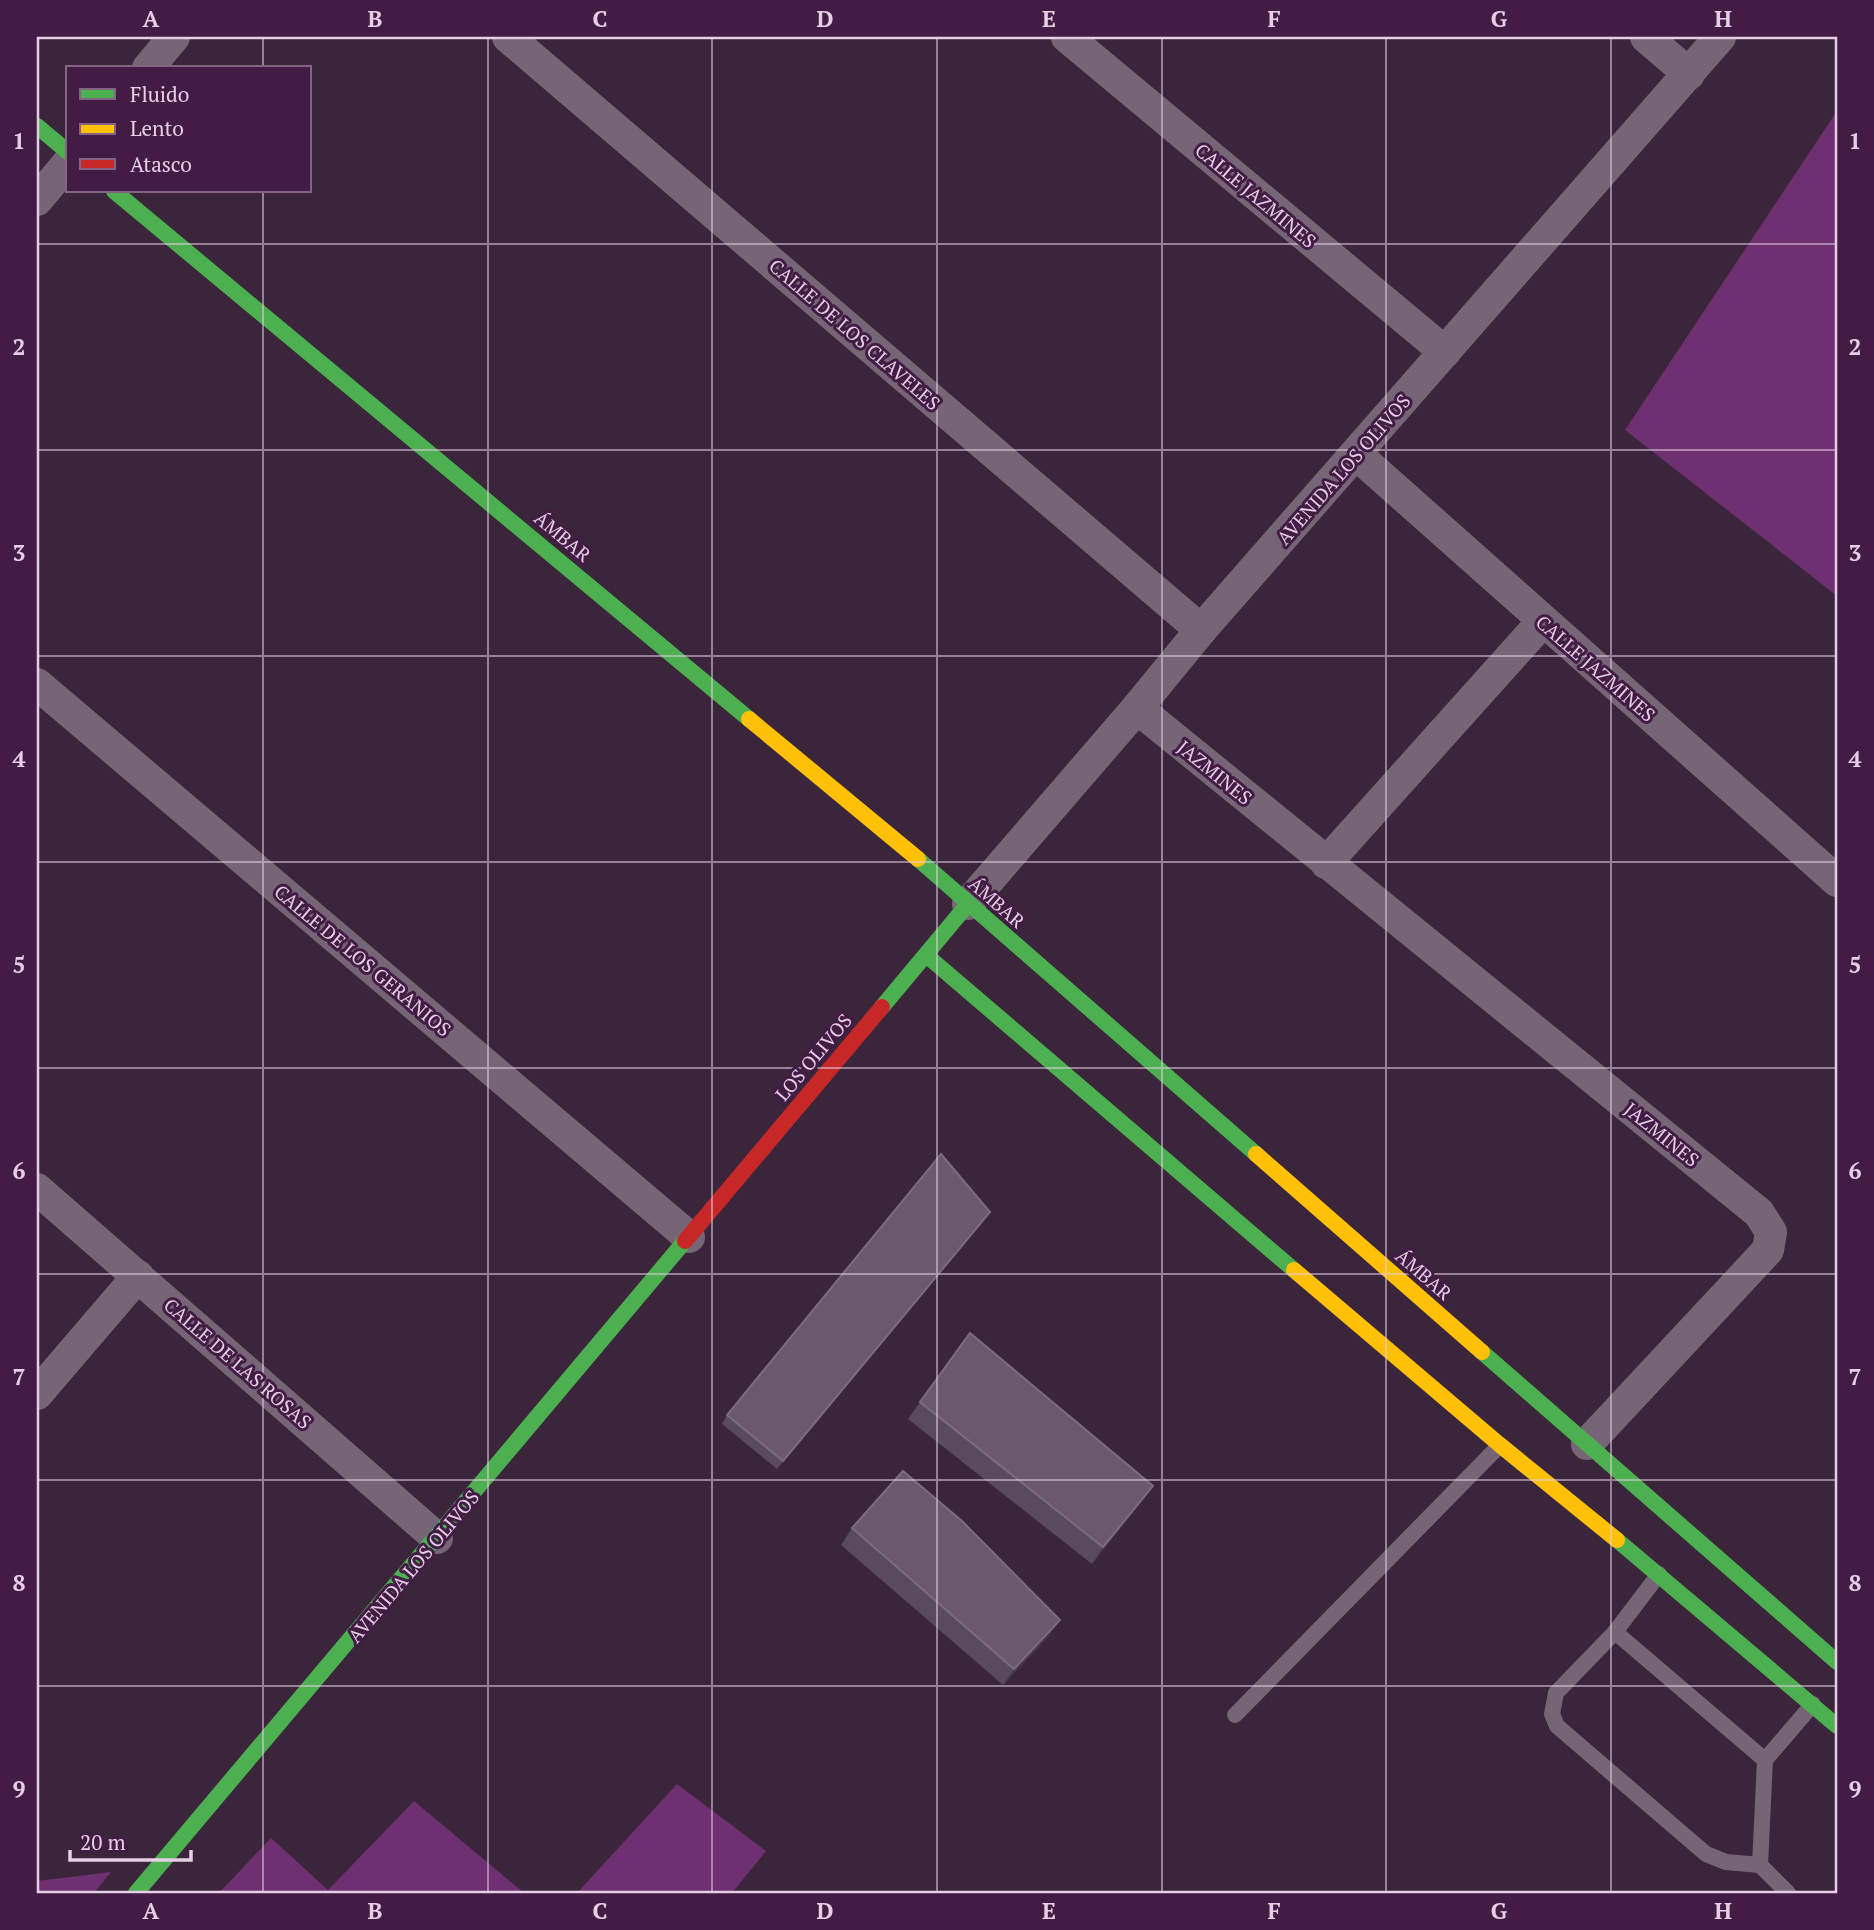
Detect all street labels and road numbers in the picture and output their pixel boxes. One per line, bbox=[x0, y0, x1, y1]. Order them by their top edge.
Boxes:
street label: CALLE JAZMINES bbox=[1190, 137, 1322, 253]
street label: CALLE DE LOS CLAVELES bbox=[764, 253, 946, 415]
street label: AVENIDA LOS OLIVOS bbox=[1271, 388, 1415, 550]
street label: ÁMBAR bbox=[530, 505, 596, 567]
street label: CALLE JAZMINES bbox=[1531, 609, 1661, 727]
street label: JAZMINES bbox=[1173, 734, 1257, 810]
street label: ÁMBAR bbox=[964, 871, 1030, 933]
street label: CALLE DE LOS GERANIOS bbox=[269, 879, 457, 1041]
street label: LOS OLIVOS bbox=[769, 1008, 857, 1106]
street label: JAZMINES bbox=[1620, 1096, 1704, 1172]
street label: ÁMBAR bbox=[1391, 1243, 1457, 1305]
street label: CALLE DE LAS ROSAS bbox=[159, 1292, 317, 1434]
street label: AVENIDA LOS OLIVOS bbox=[342, 1484, 484, 1648]

